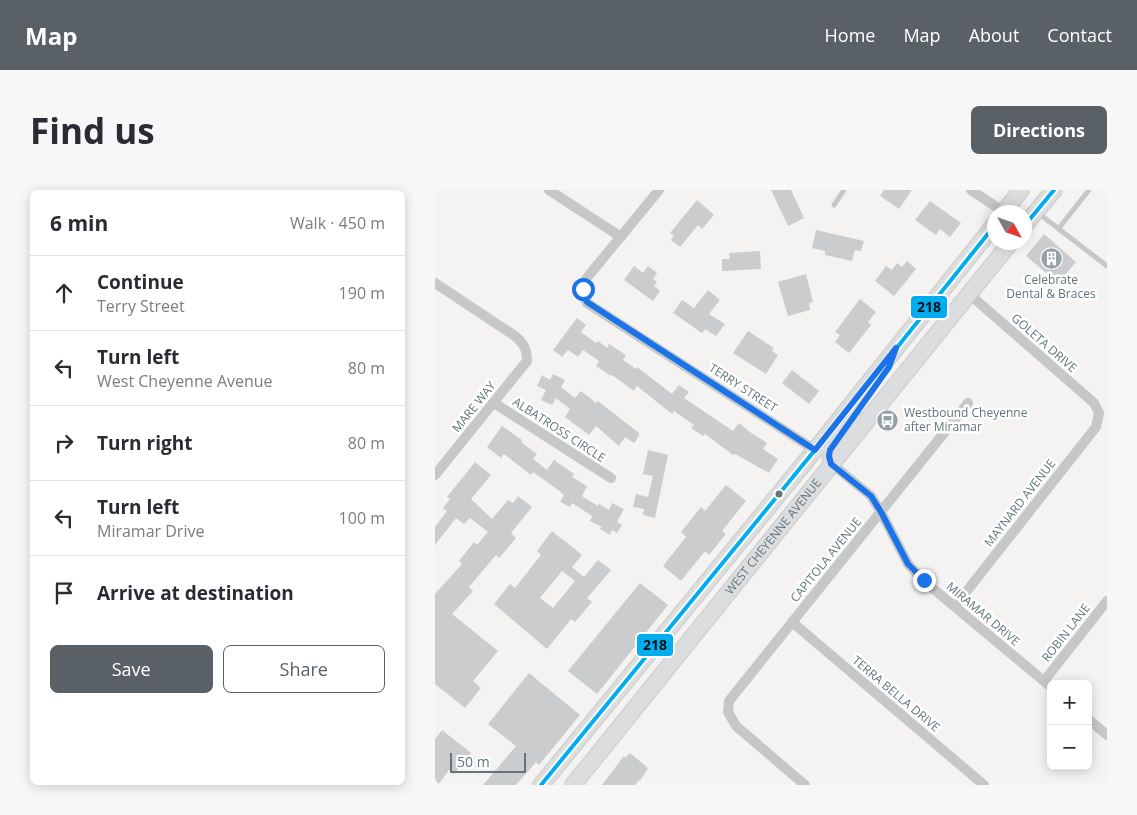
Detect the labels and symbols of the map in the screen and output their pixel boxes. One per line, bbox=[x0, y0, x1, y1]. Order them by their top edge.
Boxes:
north arrow bbox=[987, 205, 1032, 250]
building icon: Celebrate Dental & Braces bbox=[1039, 247, 1063, 271]
place label: Celebrate Dental & Braces bbox=[1006, 271, 1096, 302]
route start bbox=[572, 278, 595, 301]
line badge: 218 bbox=[910, 295, 948, 319]
text: 218 bbox=[917, 297, 941, 316]
street label: GOLETA DRIVE bbox=[1008, 309, 1081, 376]
street label: TERRY STREET bbox=[706, 359, 781, 416]
street label: MARE WAY bbox=[448, 377, 500, 436]
street label: ALBATROSS CIRCLE bbox=[510, 393, 609, 466]
place label: Westbound Cheyenne after Miramar bbox=[904, 404, 1028, 435]
bus stop icon: Westbound Cheyenne after Miramar bbox=[876, 408, 900, 432]
street label: MAYNARD AVENUE bbox=[980, 455, 1059, 550]
street label: WEST CHEYENNE AVENUE bbox=[721, 475, 825, 598]
unlabelled marker bbox=[774, 489, 784, 499]
street label: CAPITOLA AVENUE bbox=[786, 514, 865, 606]
route end bbox=[913, 569, 936, 592]
street label: MIRAMAR DRIVE bbox=[943, 578, 1024, 649]
street label: ROBIN LANE bbox=[1037, 600, 1094, 665]
line badge: 218 bbox=[636, 633, 674, 657]
text: 218 bbox=[643, 635, 667, 654]
street label: TERRA BELLA DRIVE bbox=[849, 652, 944, 735]
scale bar bbox=[450, 750, 526, 773]

